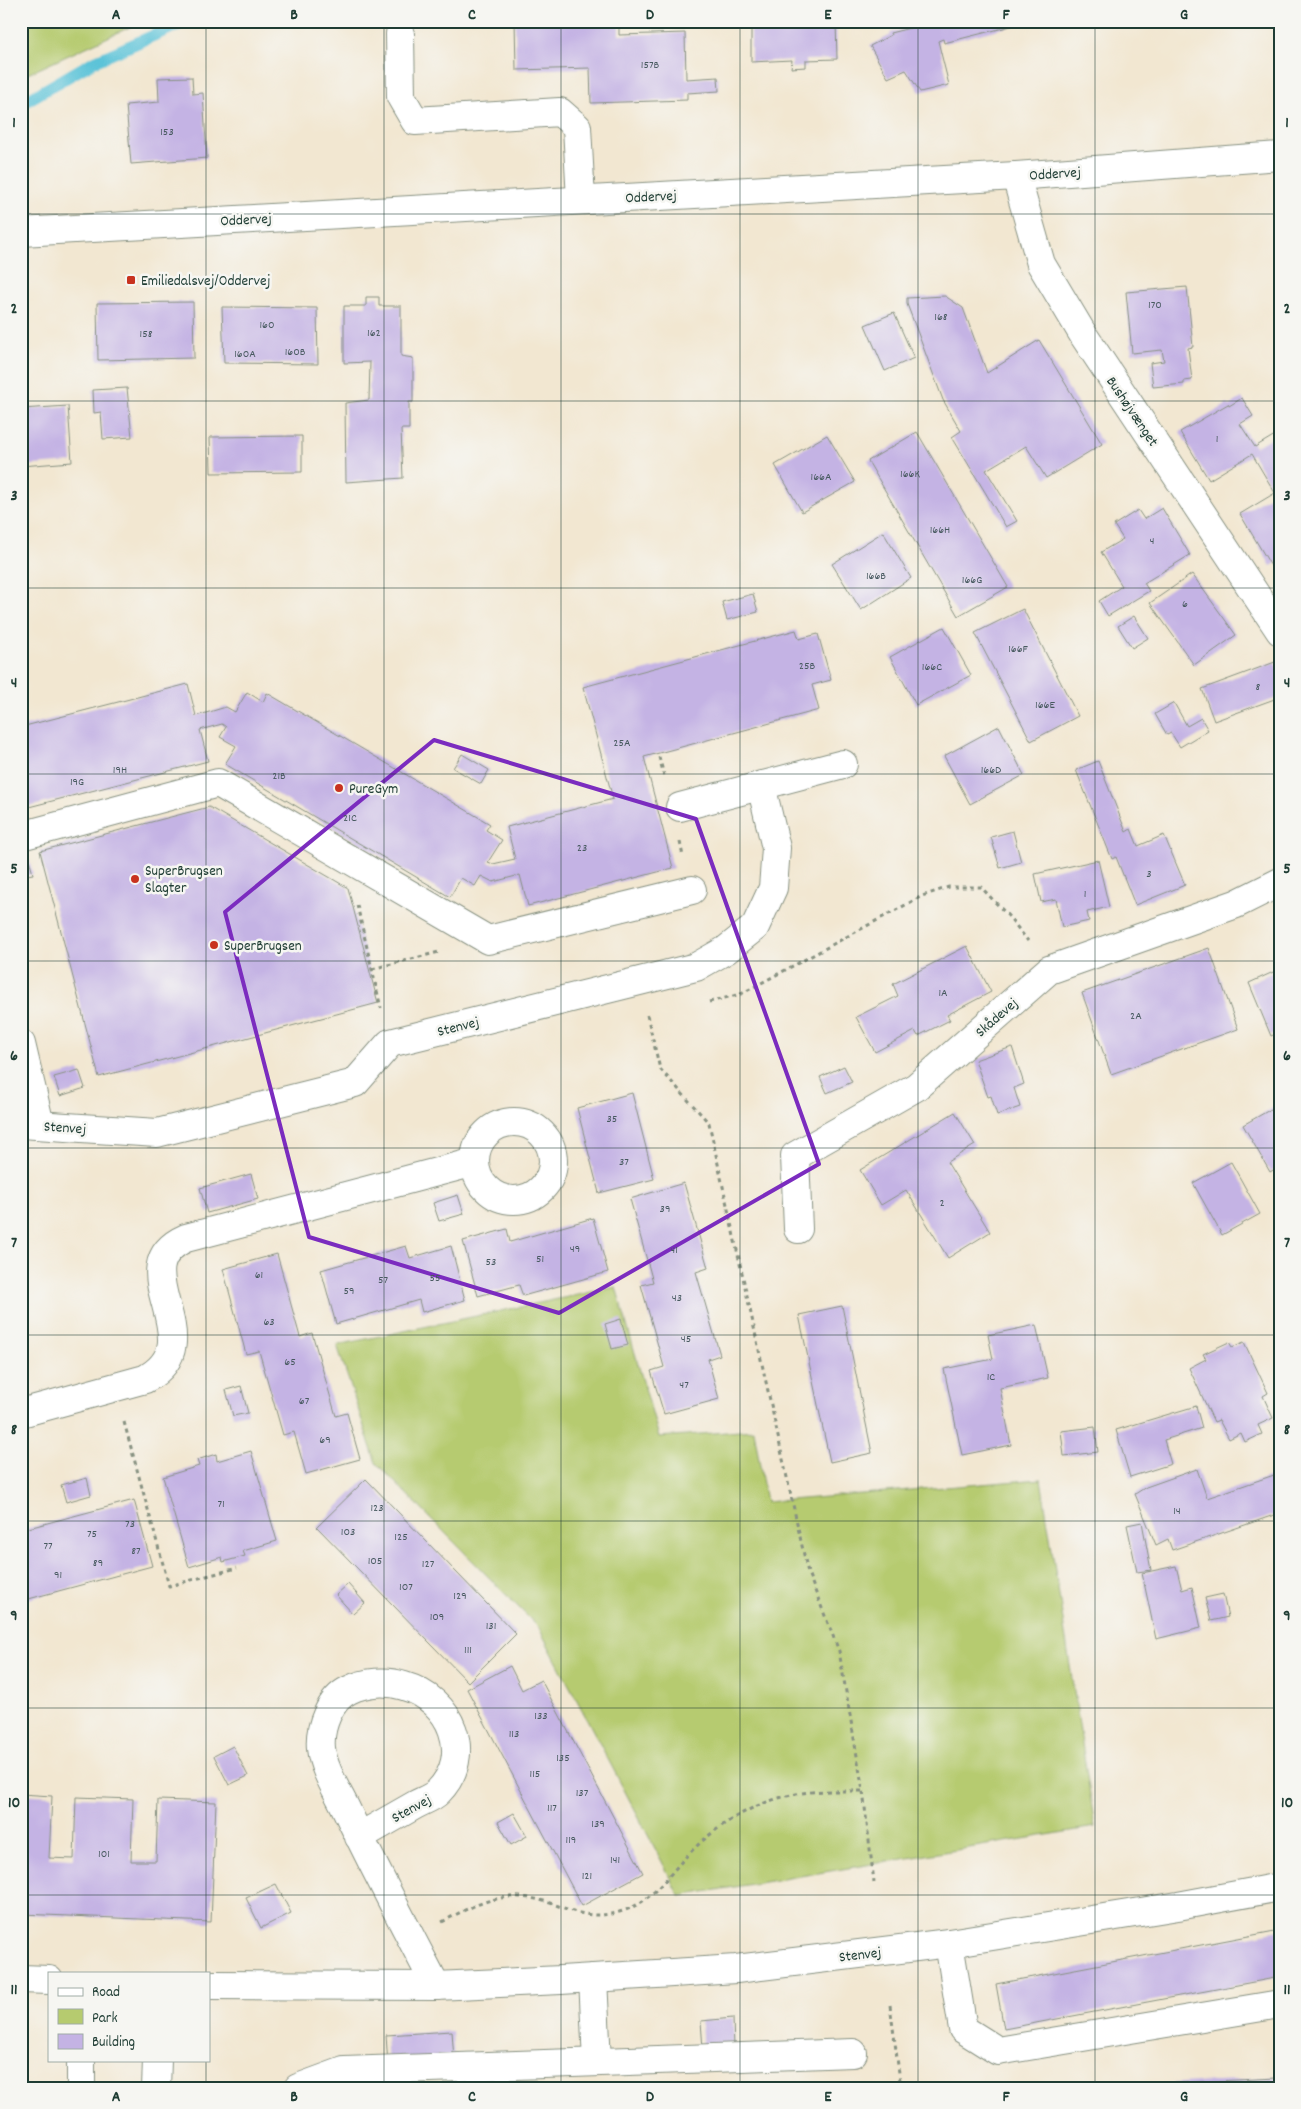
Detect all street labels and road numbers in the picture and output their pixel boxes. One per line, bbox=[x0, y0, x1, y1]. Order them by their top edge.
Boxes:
street label: Oddervej bbox=[1029, 162, 1082, 188]
street label: Oddervej bbox=[625, 186, 678, 210]
street label: Oddervej bbox=[220, 209, 273, 233]
street label: Bushøjvænget bbox=[1100, 373, 1163, 452]
street label: Skådevej bbox=[971, 994, 1024, 1043]
street label: Stenvej bbox=[435, 1012, 482, 1044]
street label: Stenvej bbox=[43, 1117, 87, 1141]
street label: Stenvej bbox=[388, 1790, 436, 1830]
street label: Stenvej bbox=[838, 1942, 883, 1969]

